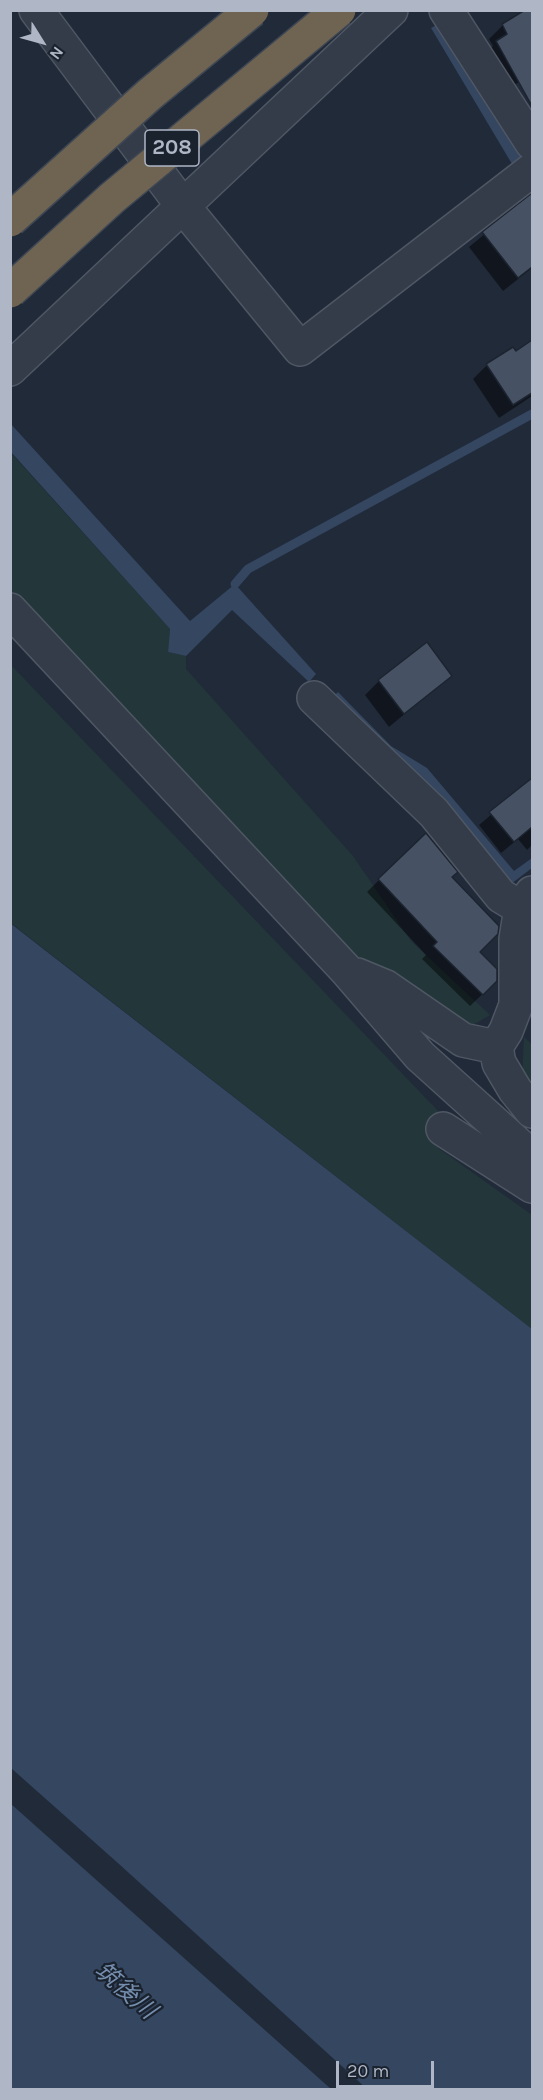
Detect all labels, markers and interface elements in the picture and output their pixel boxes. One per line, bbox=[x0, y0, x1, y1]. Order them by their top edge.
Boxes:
north arrow bbox=[12, 12, 72, 72]
text: N bbox=[46, 43, 68, 63]
road number: 208 bbox=[145, 130, 199, 166]
water label: 筑後川 bbox=[88, 1957, 162, 2025]
scale bar bbox=[339, 2049, 436, 2087]
text: 20 m bbox=[347, 2060, 389, 2082]

